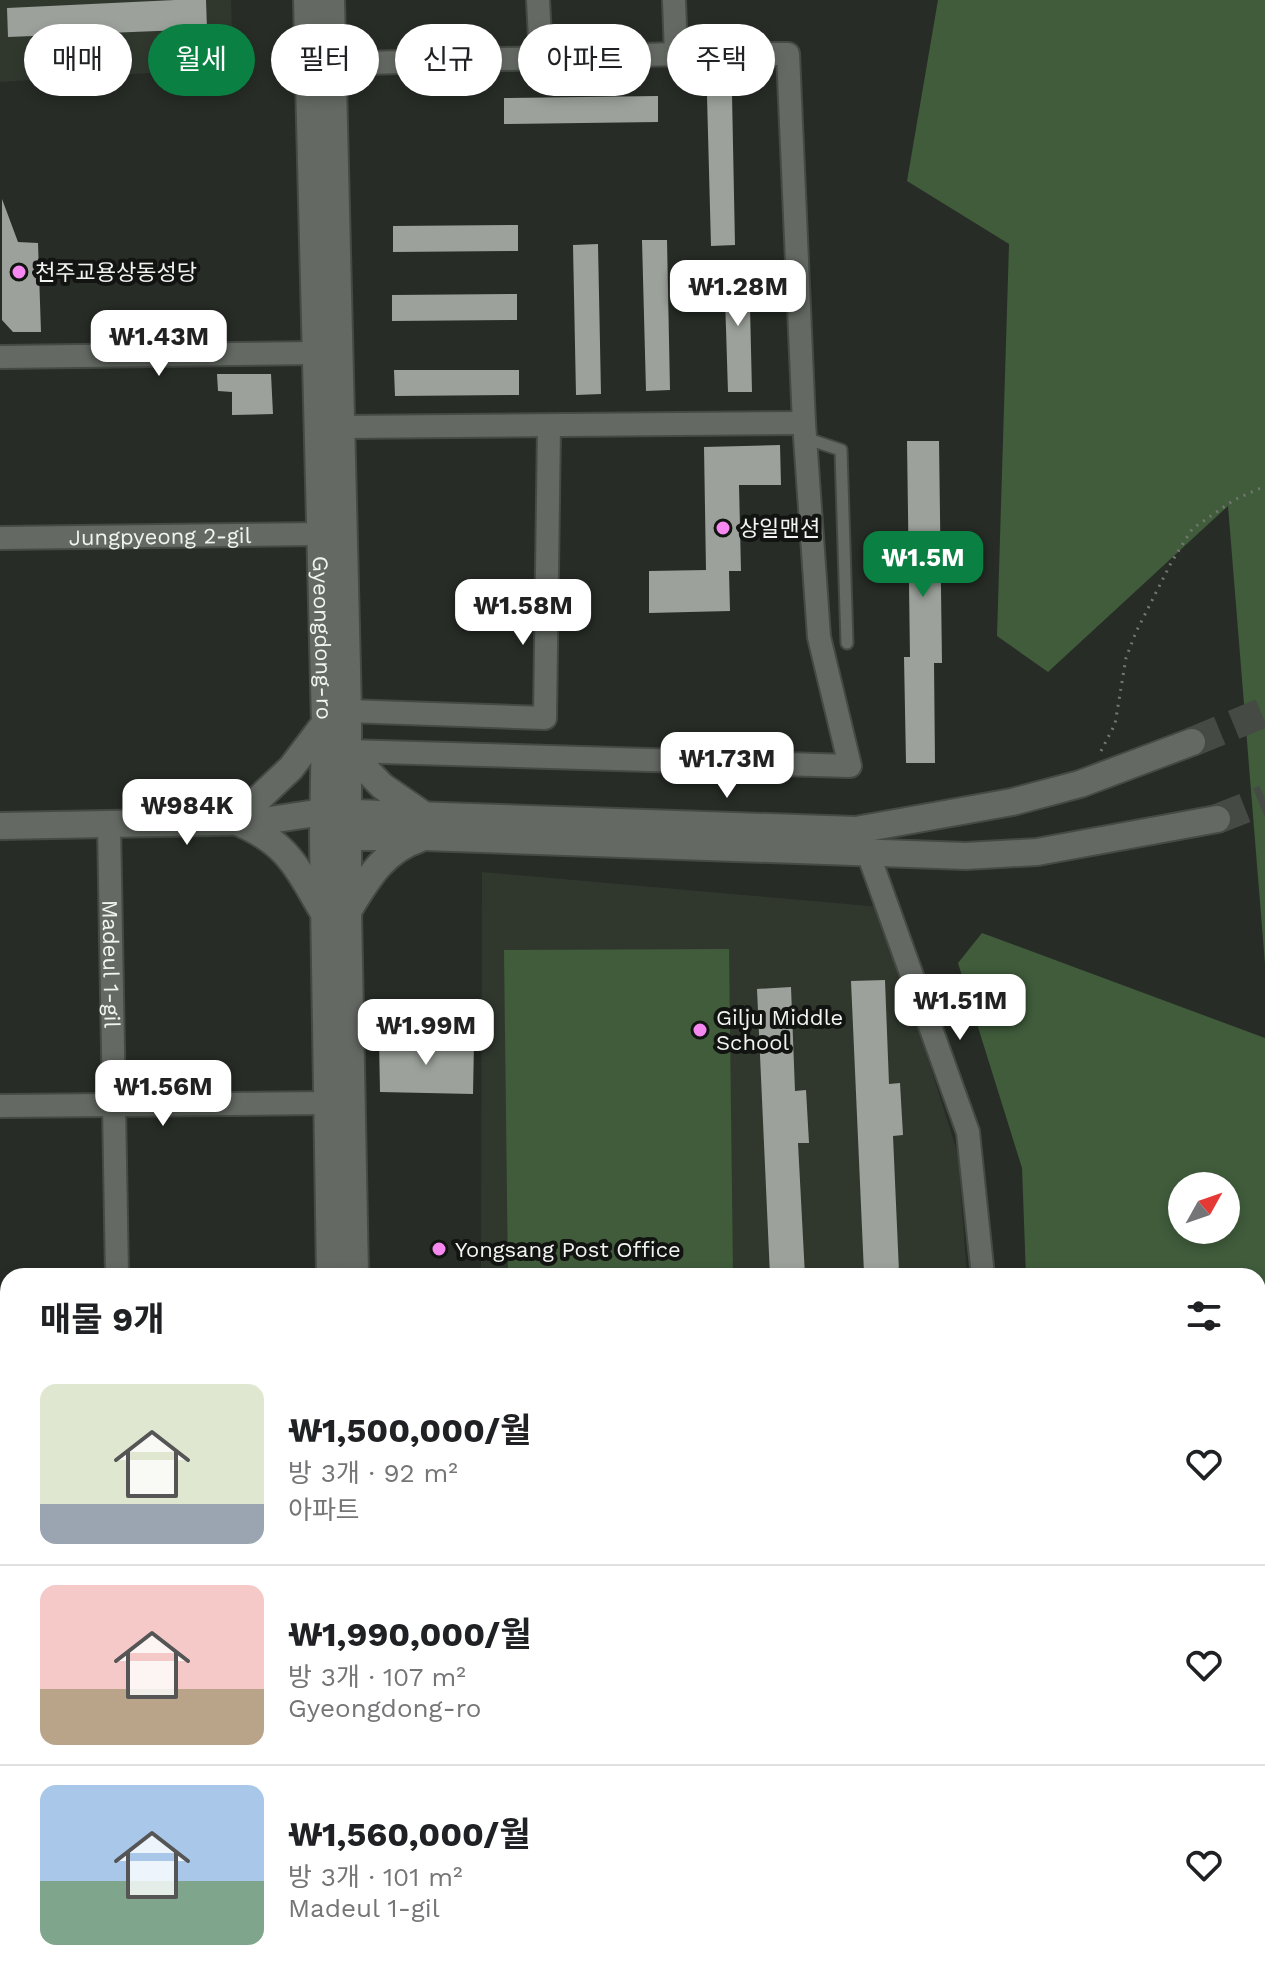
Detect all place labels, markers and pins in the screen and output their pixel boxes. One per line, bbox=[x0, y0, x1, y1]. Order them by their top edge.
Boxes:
place label: 천주교용상동성당 bbox=[35, 260, 197, 285]
pin: ₩1.28M bbox=[673, 260, 803, 328]
marker: 천주교용상동성당 bbox=[10, 263, 28, 281]
pin: ₩1.43M bbox=[94, 310, 224, 378]
place label: 상일맨션 bbox=[739, 516, 820, 541]
marker: 상일맨션 bbox=[714, 519, 732, 537]
pin: ₩1.5M bbox=[867, 531, 979, 599]
pin: ₩1.58M bbox=[458, 579, 588, 647]
pin: ₩1.73M bbox=[662, 732, 792, 800]
pin: ₩984K bbox=[131, 779, 243, 847]
pin: ₩1.51M bbox=[895, 974, 1025, 1042]
pin: ₩1.99M bbox=[361, 999, 491, 1067]
place label: Gilju Middle School bbox=[716, 1005, 843, 1055]
marker: Gilju Middle School bbox=[691, 1021, 709, 1039]
pin: ₩1.56M bbox=[98, 1060, 228, 1128]
place label: Yongsang Post Office bbox=[455, 1237, 681, 1262]
marker: Yongsang Post Office bbox=[430, 1240, 448, 1258]

